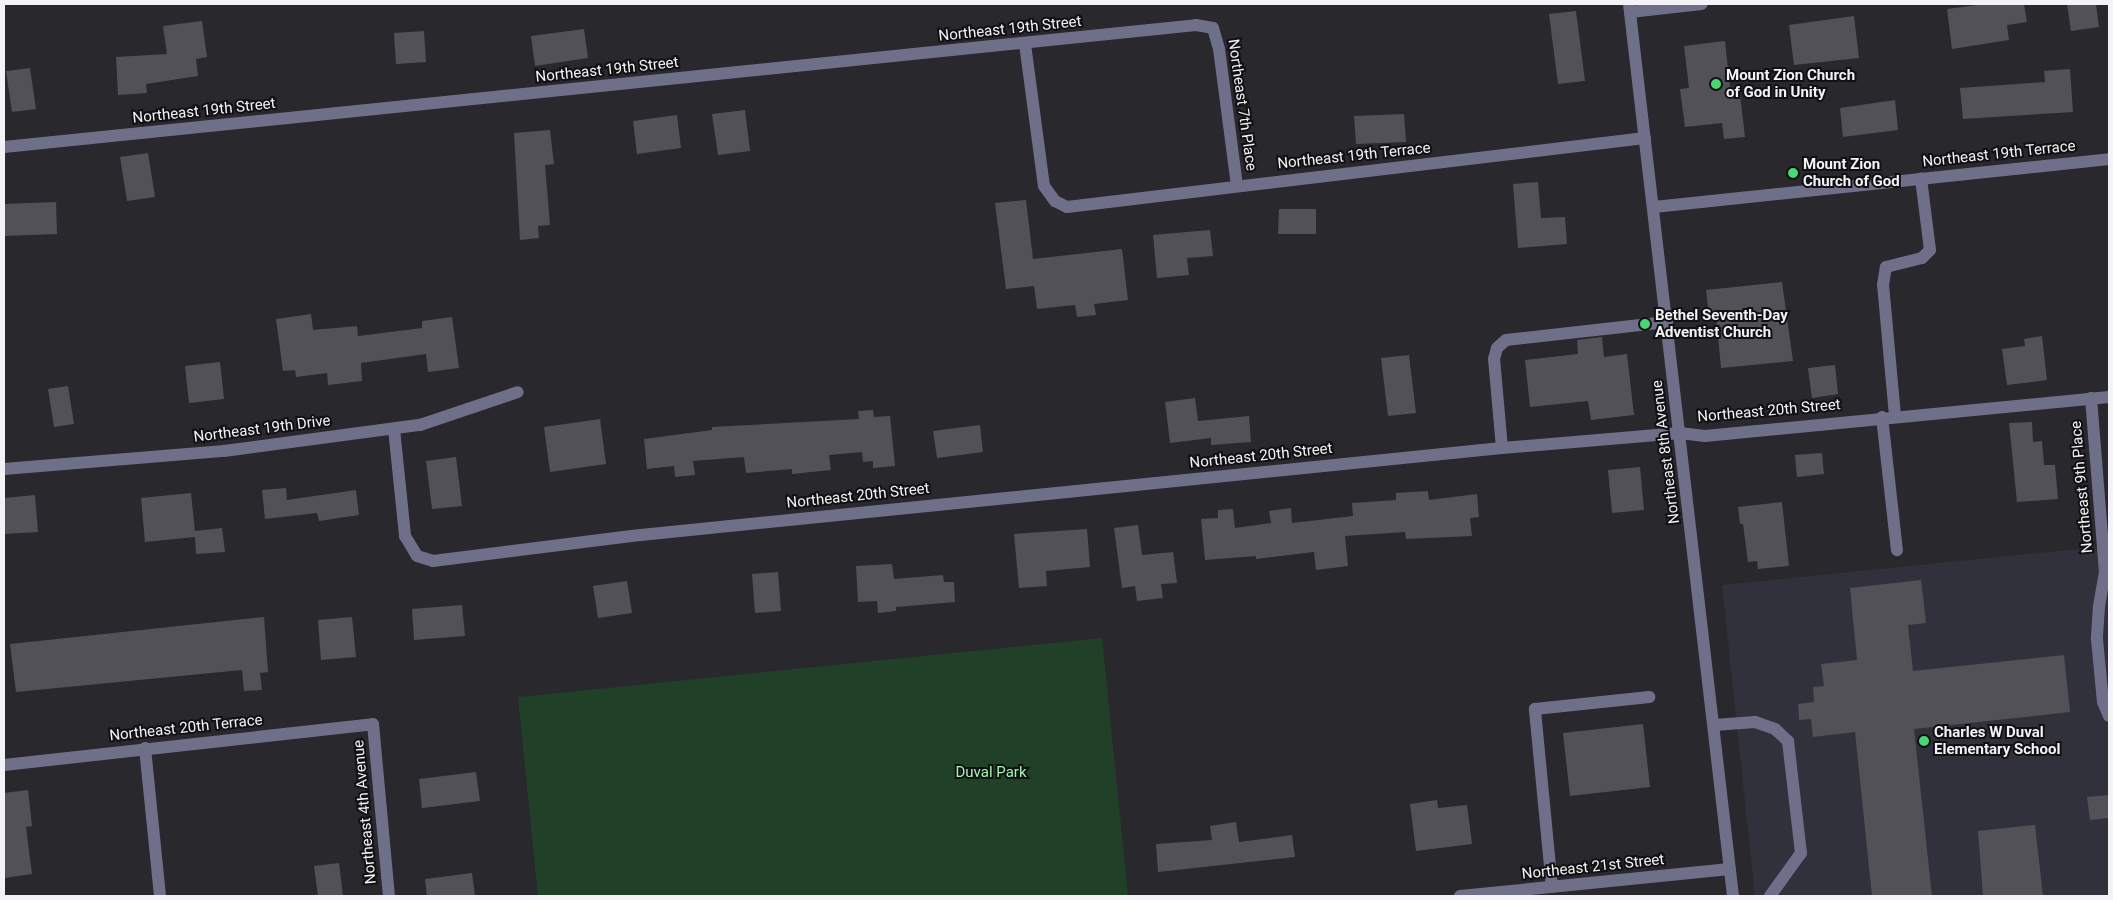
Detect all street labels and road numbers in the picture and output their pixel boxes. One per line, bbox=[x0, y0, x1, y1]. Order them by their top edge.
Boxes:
street label: Northeast 19th Street bbox=[938, 13, 1082, 45]
street label: Northeast 7th Place bbox=[1224, 38, 1260, 172]
street label: Northeast 19th Street bbox=[535, 54, 679, 86]
street label: Northeast 19th Street bbox=[132, 95, 276, 127]
street label: Northeast 19th Terrace bbox=[1921, 137, 2077, 171]
street label: Northeast 19th Terrace bbox=[1276, 139, 1432, 173]
street label: Northeast 8th Avenue bbox=[1648, 379, 1684, 525]
street label: Northeast 20th Street bbox=[1697, 396, 1841, 426]
street label: Northeast 19th Drive bbox=[193, 412, 331, 446]
street label: Northeast 9th Place bbox=[2067, 420, 2097, 554]
street label: Northeast 20th Street bbox=[1189, 440, 1333, 472]
street label: Northeast 20th Street bbox=[786, 480, 930, 512]
street label: Northeast 20th Terrace bbox=[108, 711, 264, 745]
street label: Northeast 4th Avenue bbox=[350, 739, 380, 885]
street label: Northeast 21st Street bbox=[1521, 851, 1665, 883]

